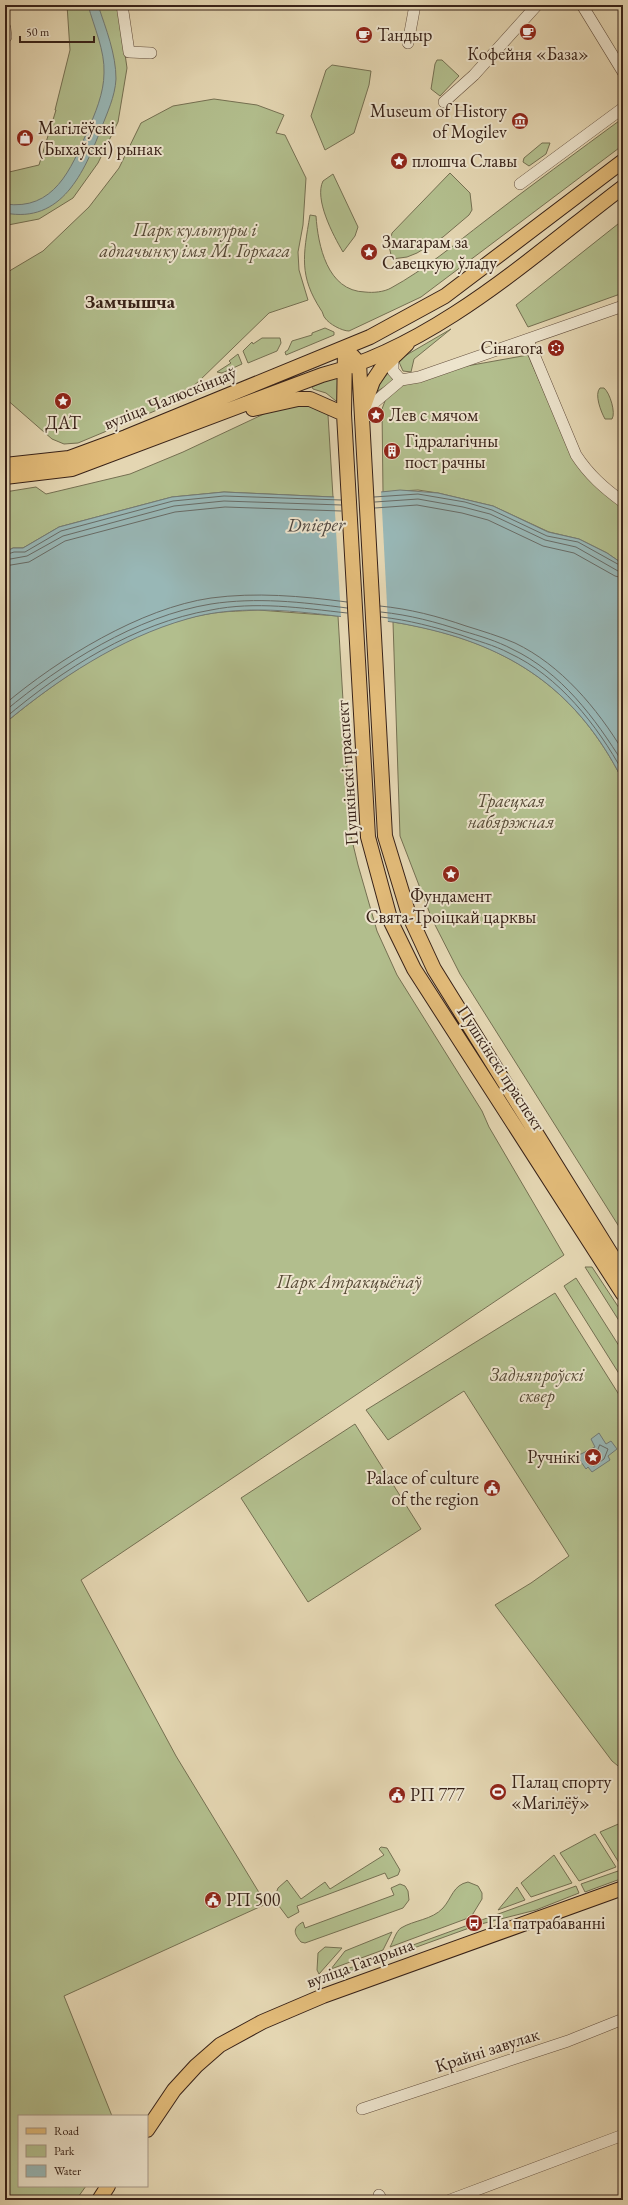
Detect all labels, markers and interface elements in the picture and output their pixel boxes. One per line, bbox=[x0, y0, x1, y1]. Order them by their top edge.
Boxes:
scale bar bbox=[20, 18, 94, 44]
cafe icon: Кофейня «База» bbox=[518, 22, 538, 42]
place label: Тандыр bbox=[377, 23, 432, 46]
text: 50 m bbox=[26, 24, 50, 40]
cafe icon: Тандыр bbox=[354, 25, 374, 45]
place label: Кофейня «База» bbox=[467, 42, 589, 65]
place label: Museum of History of Mogilev bbox=[370, 99, 507, 143]
museum icon: Museum of History of Mogilev bbox=[510, 111, 530, 131]
place label: Магілёўскі (Быхаўскі) рынак bbox=[38, 116, 162, 160]
shop icon: Магілёўскі (Быхаўскі) рынак bbox=[15, 128, 35, 148]
place label: плошча Славы bbox=[412, 149, 517, 172]
place icon: плошча Славы bbox=[389, 151, 409, 171]
park label: Парк культуры і адпачынку імя М. Горкага bbox=[99, 218, 290, 263]
place label: Змагарам за Савецкую ўладу bbox=[382, 230, 497, 274]
place icon: Змагарам за Савецкую ўладу bbox=[359, 242, 379, 262]
district label: Замчышча bbox=[85, 289, 176, 314]
place label: Сінагога bbox=[480, 336, 544, 359]
synagogue icon: Сінагога bbox=[546, 338, 566, 358]
street label: вуліца Чалюскінцаў bbox=[100, 360, 240, 435]
place icon: ДАТ bbox=[53, 391, 73, 411]
place label: Лев с мячом bbox=[389, 403, 479, 426]
place icon: Лев с мячом bbox=[366, 405, 386, 425]
place label: ДАТ bbox=[45, 411, 82, 434]
place label: Гідралагічны пост рачны bbox=[405, 429, 498, 473]
building icon: Гідралагічны пост рачны bbox=[382, 441, 402, 461]
water label: Dnieper bbox=[286, 511, 346, 538]
street label: Пушкінскі праспект bbox=[330, 699, 363, 846]
park label: Траецкая набярэжная bbox=[467, 789, 555, 834]
place icon: Фундамент Свята-Троіцкай царквы bbox=[441, 864, 461, 884]
place label: Фундамент Свята-Троіцкай царквы bbox=[366, 884, 536, 928]
street label: Пушкінскі праспект bbox=[452, 1000, 551, 1136]
park label: Парк Атракцыёнаў bbox=[275, 1270, 422, 1294]
park label: Задняпроўскі сквер bbox=[490, 1363, 585, 1408]
place label: Ручнікі bbox=[527, 1445, 581, 1468]
place icon: Ручнікі bbox=[583, 1447, 603, 1467]
place label: Palace of culture of the region bbox=[366, 1466, 479, 1510]
public building icon: Palace of culture of the region bbox=[482, 1478, 502, 1498]
place label: Палац спорту «Магілёў» bbox=[511, 1770, 612, 1814]
sports icon: Палац спорту «Магілёў» bbox=[488, 1782, 508, 1802]
place label: РП 777 bbox=[410, 1783, 465, 1806]
public building icon: РП 777 bbox=[387, 1785, 407, 1805]
place label: РП 500 bbox=[226, 1888, 281, 1911]
public building icon: РП 500 bbox=[203, 1890, 223, 1910]
place label: Па патрабаванні bbox=[487, 1911, 606, 1934]
bus stop icon: Па патрабаванні bbox=[464, 1913, 484, 1933]
street label: вуліца Гагарына bbox=[303, 1932, 418, 1993]
street label: Крайні завулак bbox=[432, 2022, 542, 2077]
legend bbox=[18, 2115, 148, 2187]
text: Road bbox=[54, 2123, 80, 2139]
text: Park bbox=[54, 2143, 75, 2159]
text: Water bbox=[54, 2163, 81, 2179]

